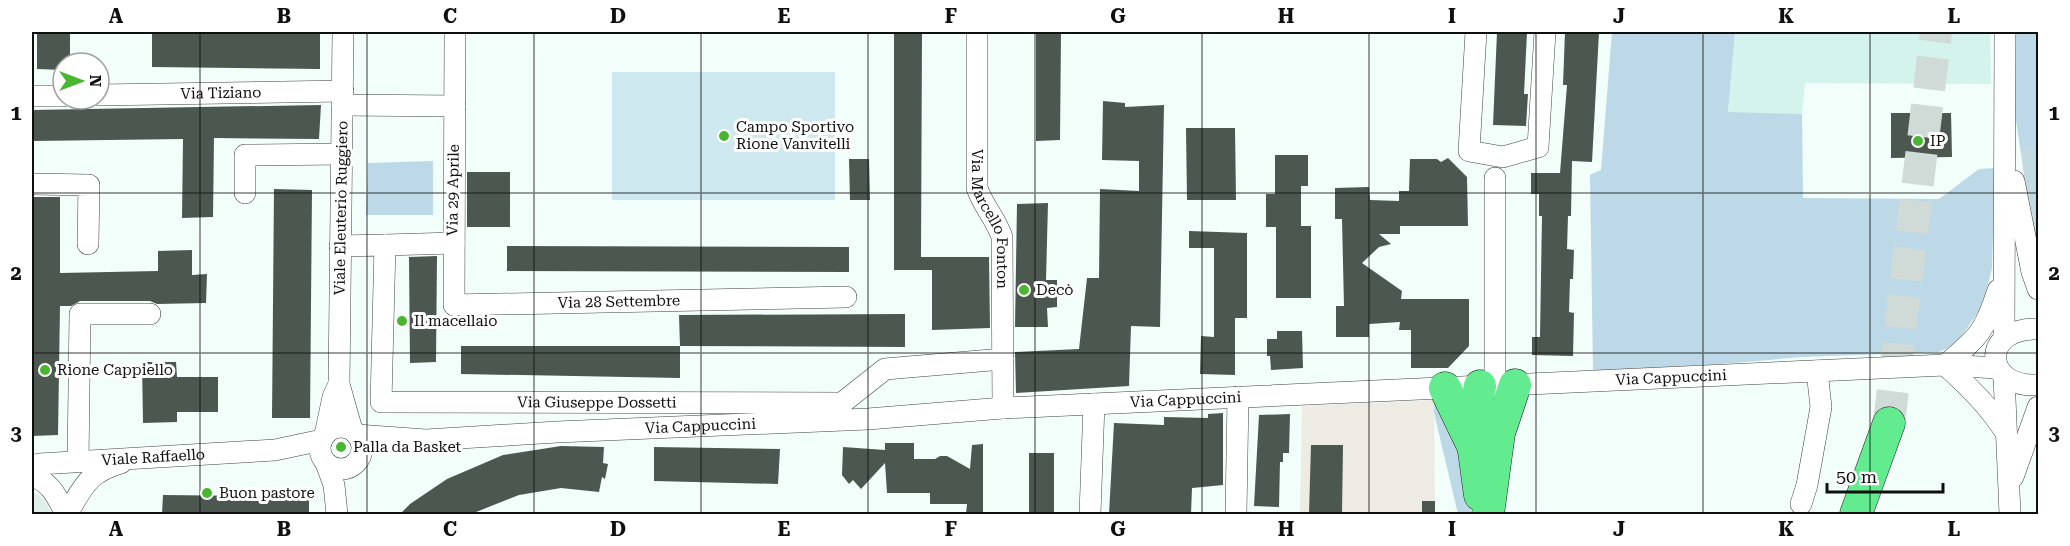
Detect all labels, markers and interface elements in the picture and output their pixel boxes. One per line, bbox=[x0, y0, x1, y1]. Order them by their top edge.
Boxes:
text: A bbox=[109, 4, 124, 28]
text: B bbox=[277, 4, 291, 28]
text: C bbox=[443, 4, 457, 28]
text: D bbox=[610, 4, 626, 28]
text: E bbox=[778, 4, 791, 28]
text: F bbox=[945, 4, 957, 28]
text: G bbox=[1110, 4, 1126, 28]
text: H bbox=[1278, 4, 1294, 28]
text: I bbox=[1448, 4, 1456, 28]
text: J bbox=[1613, 4, 1625, 28]
text: K bbox=[1778, 4, 1794, 28]
text: L bbox=[1948, 4, 1961, 28]
north arrow bbox=[51, 51, 111, 111]
text: N bbox=[86, 75, 105, 87]
street label: Via Tiziano bbox=[180, 83, 262, 103]
text: 1 bbox=[10, 101, 22, 125]
text: 1 bbox=[2048, 101, 2060, 125]
place label: Campo Sportivo Rione Vanvitelli bbox=[736, 118, 854, 153]
street label: Viale Eleuterio Ruggiero bbox=[330, 121, 352, 295]
marker: Campo Sportivo Rione Vanvitelli bbox=[717, 129, 731, 143]
place label: IP bbox=[1930, 132, 1946, 150]
marker: IP bbox=[1911, 134, 1925, 148]
street label: Via 29 Aprile bbox=[443, 144, 463, 236]
street label: Via Marcello Fonton bbox=[968, 149, 1011, 289]
text: 2 bbox=[10, 261, 22, 285]
text: 2 bbox=[2048, 261, 2060, 285]
place label: Decò bbox=[1036, 281, 1074, 299]
marker: Decò bbox=[1017, 283, 1031, 297]
street label: Via 28 Settembre bbox=[558, 291, 680, 312]
place label: Il macellaio bbox=[414, 312, 498, 330]
marker: Il macellaio bbox=[395, 314, 409, 328]
place label: Rione Cappiello bbox=[57, 361, 173, 379]
marker: Rione Cappiello bbox=[38, 363, 52, 377]
street label: Via Cappuccini bbox=[1615, 366, 1727, 389]
street label: Via Cappuccini bbox=[1130, 388, 1242, 411]
street label: Via Giuseppe Dossetti bbox=[517, 393, 677, 412]
street label: Via Cappuccini bbox=[645, 415, 757, 437]
text: 3 bbox=[10, 421, 22, 445]
text: 3 bbox=[2048, 421, 2060, 445]
place label: Palla da Basket bbox=[353, 438, 462, 456]
marker: Palla da Basket bbox=[334, 440, 348, 454]
street label: Viale Raffaello bbox=[101, 445, 206, 469]
scale bar bbox=[1827, 456, 1942, 494]
text: 50 m bbox=[1836, 466, 1877, 487]
place label: Buon pastore bbox=[219, 484, 315, 502]
marker: Buon pastore bbox=[200, 486, 214, 500]
text: A bbox=[109, 517, 124, 541]
text: B bbox=[277, 517, 291, 541]
text: C bbox=[443, 517, 457, 541]
text: D bbox=[610, 517, 626, 541]
text: E bbox=[778, 517, 791, 541]
text: F bbox=[945, 517, 957, 541]
text: G bbox=[1110, 517, 1126, 541]
text: H bbox=[1278, 517, 1294, 541]
text: I bbox=[1448, 517, 1456, 541]
text: J bbox=[1613, 517, 1625, 541]
text: K bbox=[1778, 517, 1794, 541]
text: L bbox=[1948, 517, 1961, 541]

